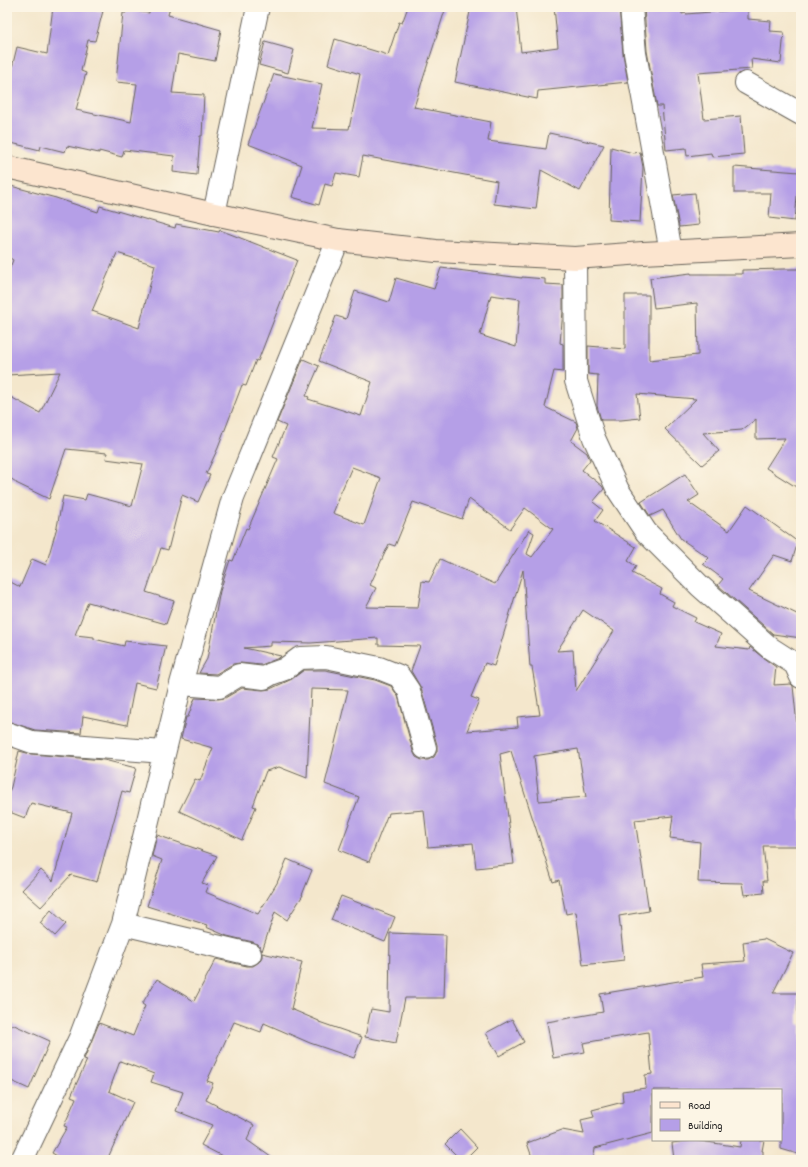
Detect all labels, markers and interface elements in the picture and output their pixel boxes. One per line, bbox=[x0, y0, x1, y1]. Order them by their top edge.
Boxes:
legend bbox=[652, 1089, 782, 1141]
text: Road bbox=[688, 1098, 710, 1115]
text: Building bbox=[688, 1118, 723, 1135]

